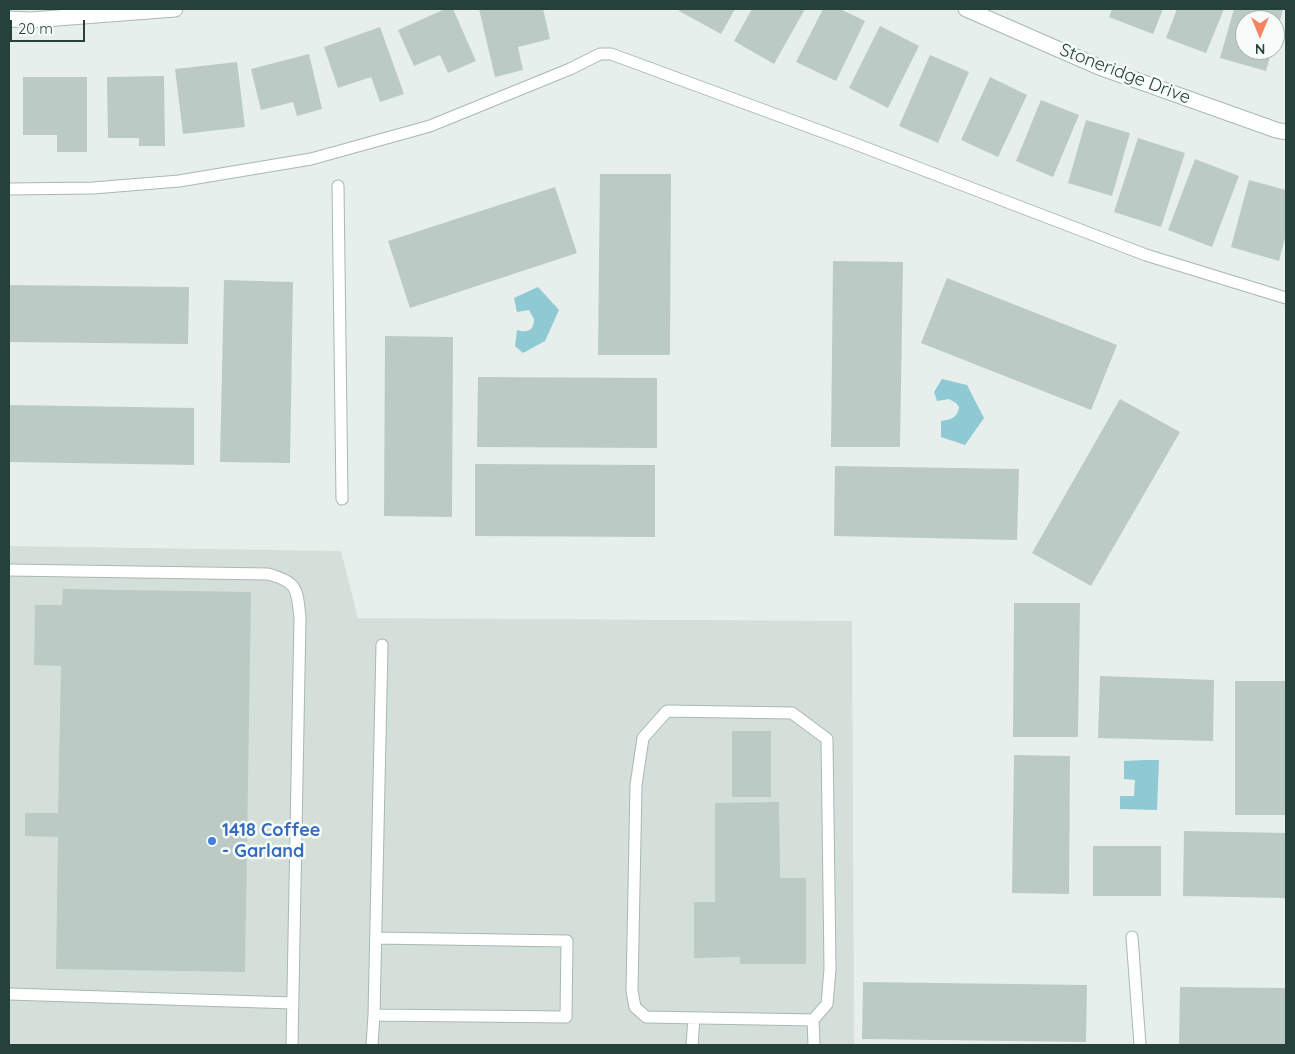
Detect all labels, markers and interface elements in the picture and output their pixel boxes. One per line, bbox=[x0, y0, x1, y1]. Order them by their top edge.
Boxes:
scale bar bbox=[12, 10, 88, 42]
north arrow bbox=[1235, 10, 1285, 60]
text: 20 m bbox=[18, 19, 53, 38]
street label: Stoneridge Drive bbox=[1056, 39, 1194, 109]
text: N bbox=[1255, 40, 1265, 58]
place label: 1418 Coffee - Garland bbox=[222, 820, 320, 862]
marker: 1418 Coffee - Garland bbox=[206, 835, 218, 847]

